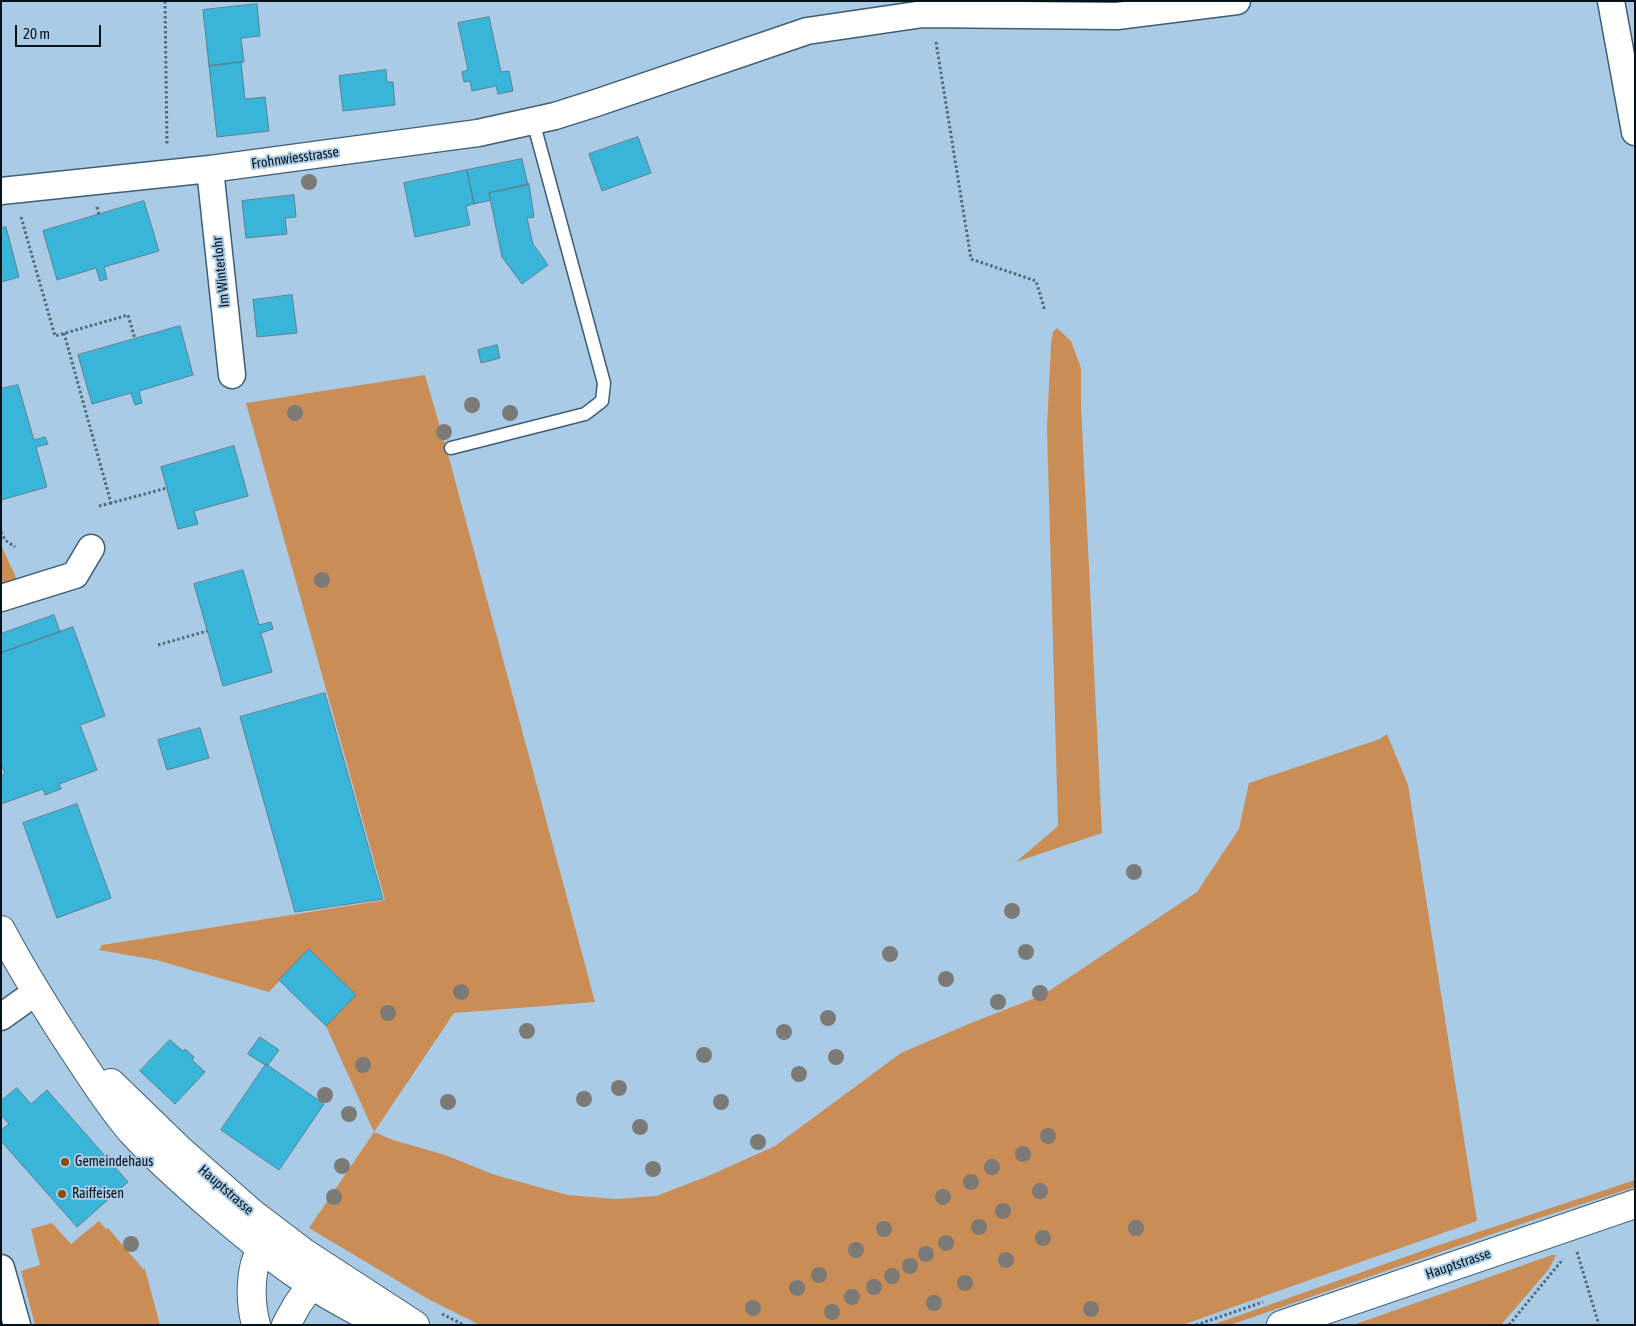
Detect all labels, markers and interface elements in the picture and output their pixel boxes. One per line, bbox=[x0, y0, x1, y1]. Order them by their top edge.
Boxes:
scale bar bbox=[18, 15, 104, 47]
text: 20 m bbox=[23, 25, 50, 42]
street label: Frohnwiesstrasse bbox=[250, 144, 340, 172]
street label: Im Winterlohr bbox=[209, 236, 233, 308]
place label: Gemeindehaus bbox=[75, 1154, 153, 1170]
marker: Gemeindehaus bbox=[59, 1156, 71, 1168]
street label: Hauptstrasse bbox=[195, 1161, 257, 1219]
place label: Raiffeisen bbox=[72, 1186, 124, 1202]
marker: Raiffeisen bbox=[56, 1188, 68, 1200]
street label: Hauptstrasse bbox=[1423, 1245, 1493, 1283]

